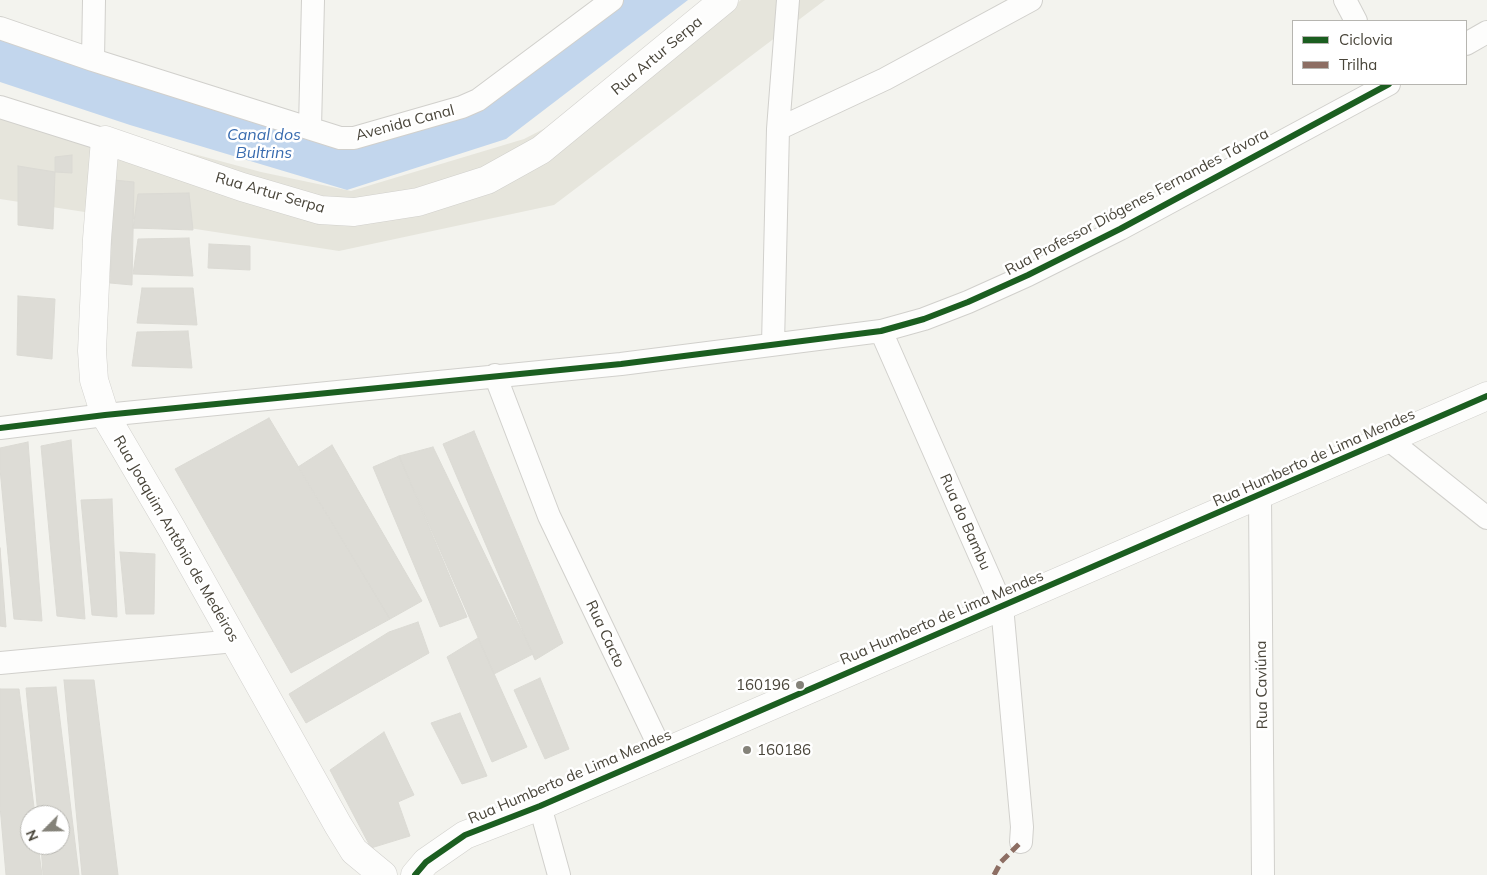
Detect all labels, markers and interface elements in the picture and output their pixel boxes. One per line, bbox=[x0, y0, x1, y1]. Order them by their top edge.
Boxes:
street label: Rua Artur Serpa bbox=[608, 13, 706, 99]
legend bbox=[1292, 20, 1467, 85]
text: Ciclovia bbox=[1339, 30, 1393, 49]
text: Trilha bbox=[1339, 55, 1377, 74]
street label: Avenida Canal bbox=[354, 101, 456, 145]
water label: Canal dos Bultrins bbox=[227, 125, 301, 163]
street label: Rua Professor Diógenes Fernandes Távora bbox=[1002, 125, 1272, 279]
street label: Rua Artur Serpa bbox=[213, 169, 327, 217]
street label: Rua Humberto de Lima Mendes bbox=[1210, 405, 1418, 511]
street label: Rua Joaquim Antônio de Medeiros bbox=[109, 433, 243, 645]
street label: Rua do Bambu bbox=[936, 471, 994, 573]
street label: Rua Humberto de Lima Mendes bbox=[838, 567, 1046, 669]
street label: Rua Cacto bbox=[582, 598, 628, 670]
street label: Rua Caviúna bbox=[1252, 640, 1272, 730]
place label: 160196 bbox=[736, 676, 790, 694]
marker: 160196 bbox=[794, 679, 806, 691]
street label: Rua Humberto de Lima Mendes bbox=[466, 726, 674, 828]
place label: 160186 bbox=[757, 741, 811, 759]
marker: 160186 bbox=[741, 744, 753, 756]
north arrow bbox=[20, 805, 70, 855]
text: N bbox=[22, 827, 42, 844]

